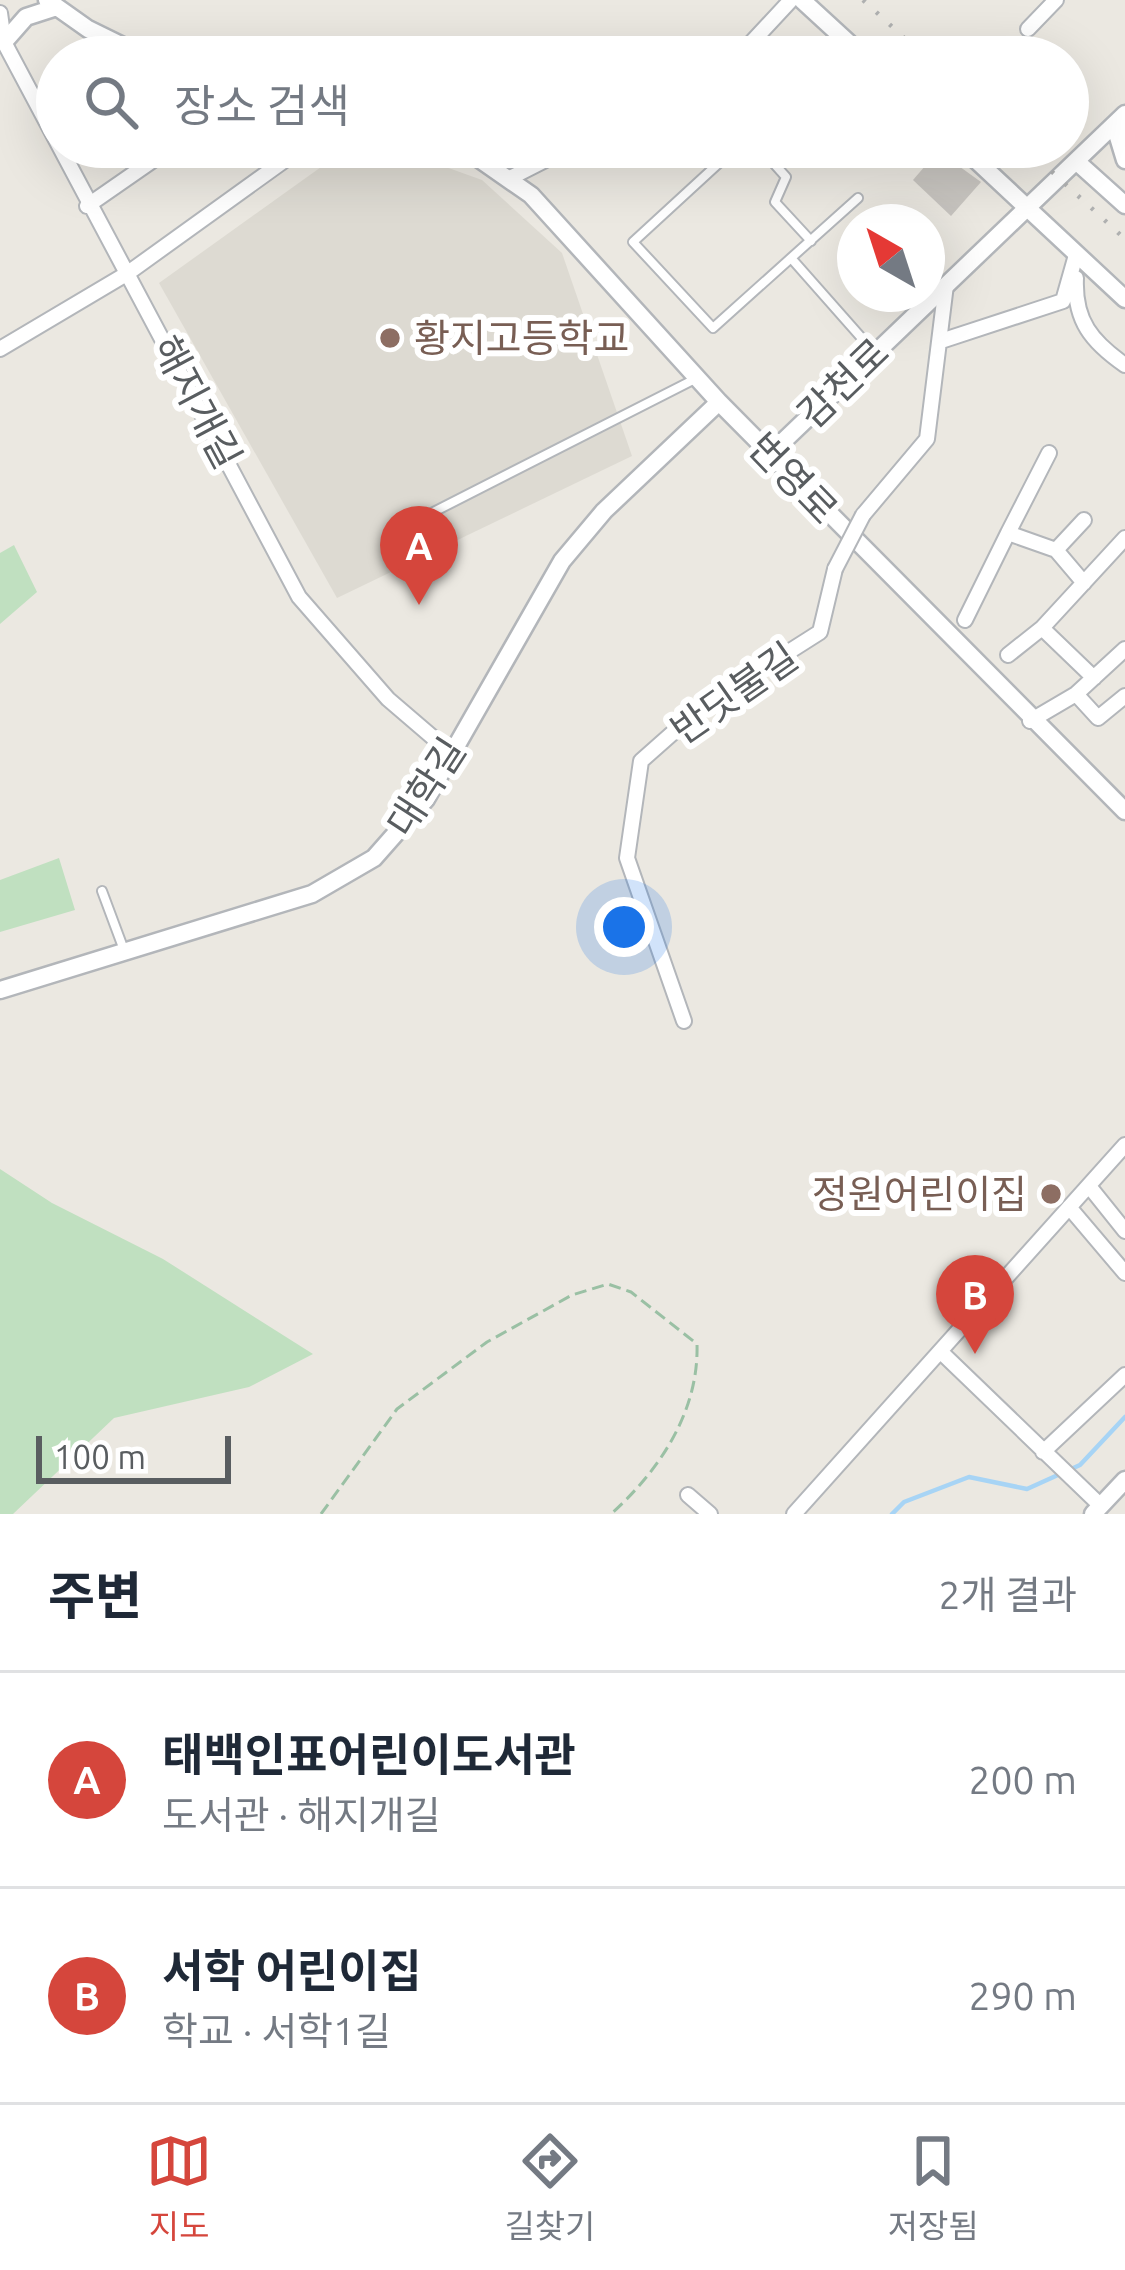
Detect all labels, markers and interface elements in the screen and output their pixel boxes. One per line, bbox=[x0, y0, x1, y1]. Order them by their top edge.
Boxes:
search box bbox=[36, 36, 1089, 168]
icon: search bbox=[78, 69, 144, 135]
text: 장소 검색 bbox=[174, 80, 350, 131]
north arrow bbox=[837, 204, 945, 312]
place label: 황지고등학교 bbox=[414, 316, 629, 359]
marker: 황지고등학교 bbox=[377, 325, 403, 351]
street label: 해지개길 bbox=[145, 328, 250, 475]
street label: 감천로 bbox=[789, 330, 896, 435]
street label: 번영로 bbox=[741, 424, 846, 531]
pin: A bbox=[380, 506, 458, 605]
street label: 반딧불길 bbox=[663, 634, 805, 751]
street label: 대학길 bbox=[378, 730, 473, 844]
your location bbox=[594, 897, 654, 957]
place label: 정원어린이집 bbox=[812, 1172, 1027, 1215]
marker: 정원어린이집 bbox=[1038, 1181, 1064, 1207]
pin: B bbox=[936, 1255, 1014, 1354]
scale bar bbox=[36, 1430, 231, 1483]
text: 100 m bbox=[54, 1438, 146, 1475]
text: 주변 bbox=[48, 1566, 142, 1624]
text: 2개 결과 bbox=[938, 1573, 1077, 1616]
text: 태백인표어린이도서관 bbox=[162, 1729, 576, 1780]
text: A bbox=[73, 1758, 101, 1801]
text: 200 m bbox=[968, 1758, 1077, 1801]
text: 도서관 · 해지개길 bbox=[162, 1793, 441, 1836]
text: 서학 어린이집 bbox=[162, 1945, 421, 1996]
text: B bbox=[74, 1974, 100, 2017]
text: 290 m bbox=[968, 1974, 1077, 2017]
text: 학교 · 서학1길 bbox=[162, 2009, 391, 2052]
tab: 지도 bbox=[146, 2128, 212, 2248]
tab: 길찾기 bbox=[504, 2128, 595, 2248]
tab: 저장됨 bbox=[888, 2128, 979, 2248]

